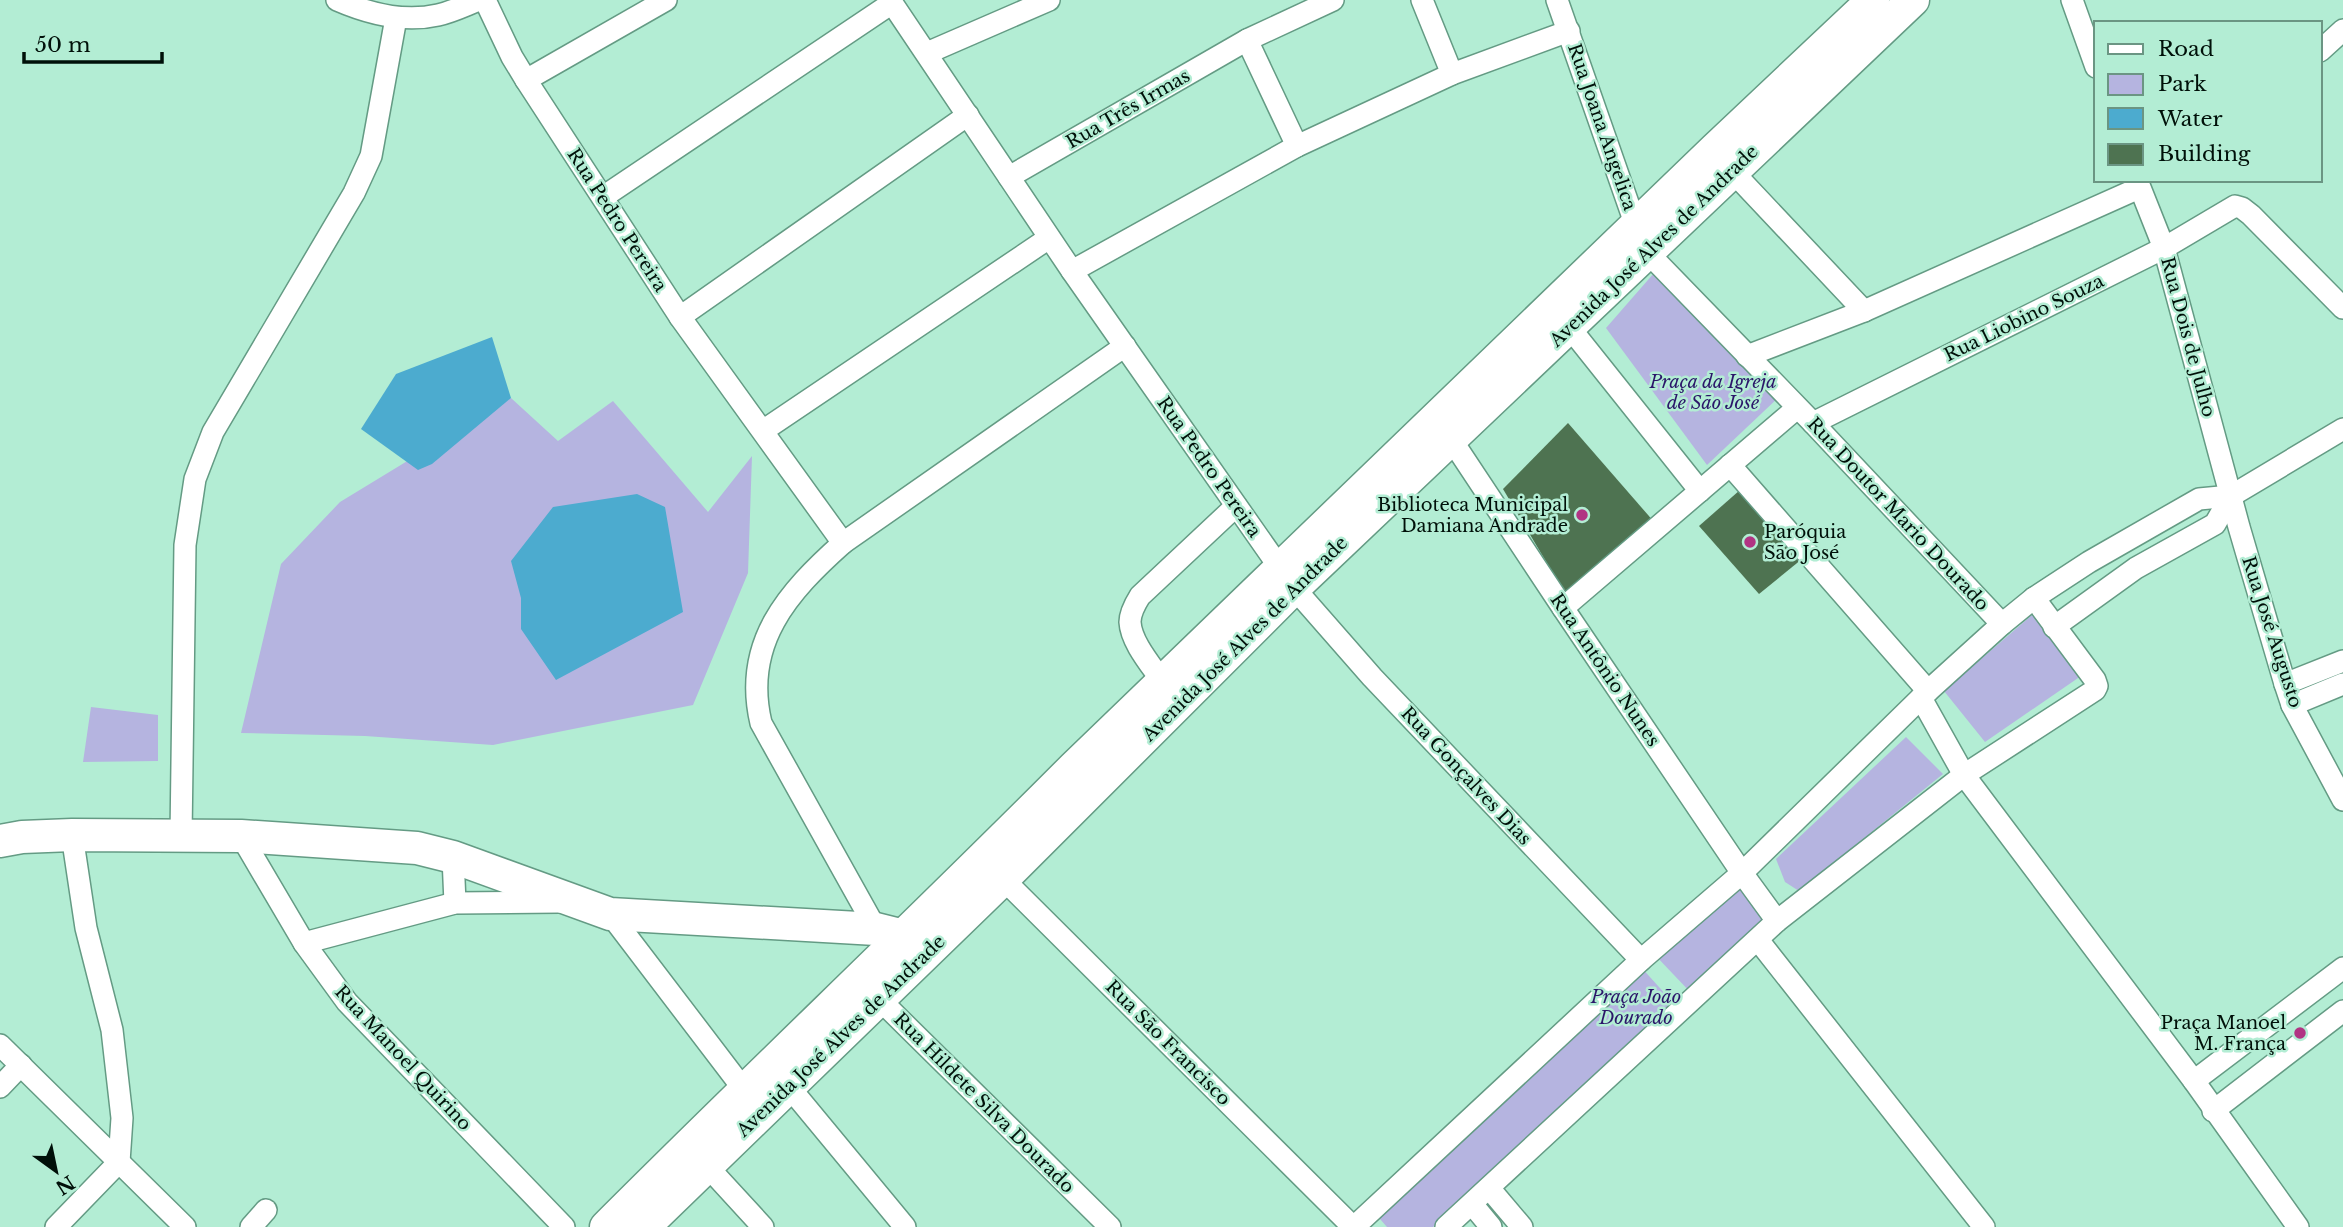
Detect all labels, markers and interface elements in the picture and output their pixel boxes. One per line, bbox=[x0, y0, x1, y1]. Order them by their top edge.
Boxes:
scale bar bbox=[24, 21, 163, 65]
legend bbox=[2094, 21, 2322, 182]
text: 50 m bbox=[35, 32, 91, 58]
text: Road bbox=[2158, 36, 2214, 62]
street label: Rua Joana Angelica bbox=[1563, 41, 1641, 213]
street label: Rua Três Irmas bbox=[1062, 65, 1194, 153]
text: Park bbox=[2158, 71, 2207, 97]
text: Water bbox=[2157, 106, 2222, 132]
street label: Avenida José Alves de Andrade bbox=[1545, 140, 1763, 352]
text: Building bbox=[2158, 141, 2251, 167]
street label: Rua Pedro Pereira bbox=[562, 144, 672, 296]
street label: Rua Dois de Julho bbox=[2156, 255, 2220, 419]
street label: Rua Liobino Souza bbox=[1941, 270, 2107, 366]
park label: Praça da Igreja de São José bbox=[1649, 371, 1776, 414]
street label: Rua Pedro Pereira bbox=[1152, 393, 1266, 541]
street label: Rua Doutor Mario Dourado bbox=[1803, 413, 1993, 615]
place label: Biblioteca Municipal Damiana Andrade bbox=[1377, 494, 1568, 537]
marker: Biblioteca Municipal Damiana Andrade bbox=[1574, 507, 1590, 523]
place label: Paróquia São José bbox=[1764, 521, 1846, 564]
street label: Avenida José Alves de Andrade bbox=[1137, 532, 1352, 747]
marker: Paróquia São José bbox=[1742, 534, 1758, 550]
street label: Rua José Augusto bbox=[2237, 554, 2307, 710]
street label: Rua Antônio Nunes bbox=[1546, 589, 1664, 751]
street label: Rua Gonçalves Dias bbox=[1396, 702, 1536, 850]
street label: Avenida José Alves de Andrade bbox=[732, 930, 950, 1142]
street label: Rua São Francisco bbox=[1101, 976, 1235, 1110]
street label: Rua Manoel Quirino bbox=[330, 981, 476, 1135]
park label: Praça João Dourado bbox=[1590, 986, 1681, 1029]
street label: Rua Hildete Silva Dourado bbox=[889, 1008, 1079, 1198]
place label: Praça Manoel M. França bbox=[2161, 1012, 2286, 1055]
marker: Praça Manoel M. França bbox=[2292, 1025, 2308, 1041]
north arrow bbox=[21, 1136, 91, 1206]
text: N bbox=[51, 1170, 79, 1199]

